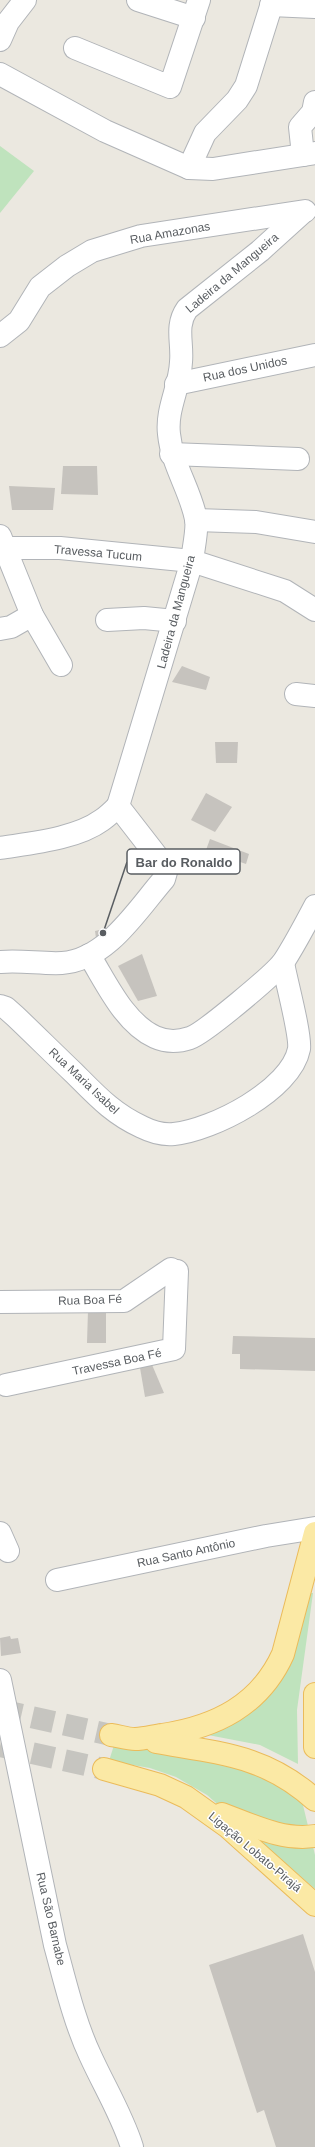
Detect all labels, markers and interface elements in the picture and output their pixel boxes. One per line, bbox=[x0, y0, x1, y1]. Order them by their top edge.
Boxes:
street label: Rua Amazonas bbox=[129, 219, 211, 247]
street label: Ladeira da Mangueira bbox=[183, 230, 281, 316]
street label: Rua dos Unidos bbox=[202, 353, 288, 385]
street label: Travessa Tucum bbox=[53, 542, 143, 564]
street label: Ladeira da Mangueira bbox=[154, 553, 198, 670]
callout: Bar do Ronaldo bbox=[127, 849, 240, 874]
text: Bar do Ronaldo bbox=[136, 855, 232, 870]
street label: Rua Maria Isabel bbox=[46, 1045, 122, 1117]
street label: Rua Boa Fé bbox=[58, 1292, 123, 1308]
street label: Travessa Boa Fé bbox=[71, 1346, 163, 1378]
street label: Rua Santo Antônio bbox=[136, 1536, 237, 1570]
street label: Ligação Lobato-Pirajá bbox=[206, 1809, 304, 1895]
street label: Rua São Barnabe bbox=[33, 1871, 69, 1967]

